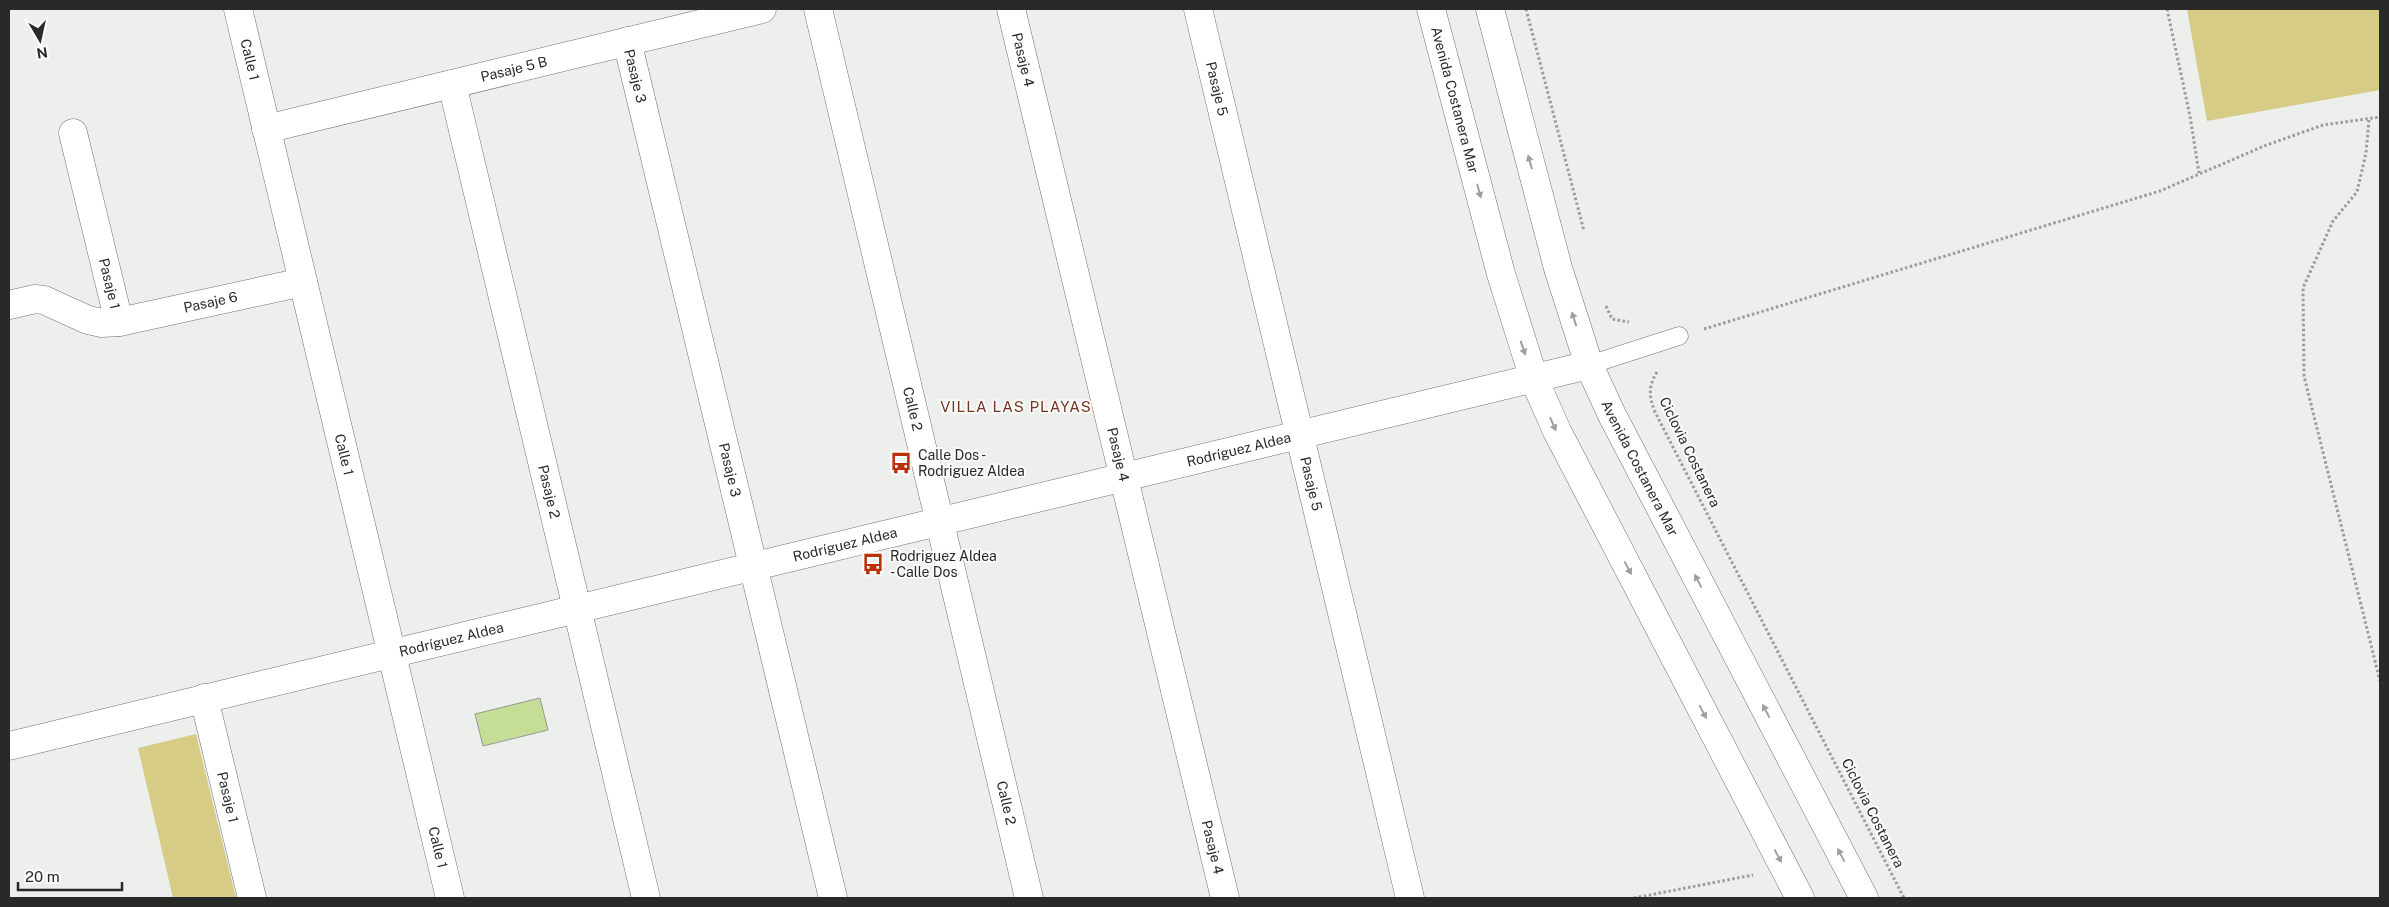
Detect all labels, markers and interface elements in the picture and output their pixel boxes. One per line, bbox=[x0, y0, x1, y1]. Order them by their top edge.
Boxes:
north arrow bbox=[15, 15, 65, 65]
street label: Avenida Costanera Mar bbox=[1428, 25, 1482, 175]
street label: Pasaje 4 bbox=[1009, 31, 1037, 88]
street label: Calle 1 bbox=[237, 37, 263, 82]
text: N bbox=[35, 44, 49, 62]
street label: Pasaje 3 bbox=[621, 47, 650, 105]
street label: Pasaje 5 B bbox=[479, 53, 549, 85]
street label: Pasaje 5 bbox=[1203, 60, 1231, 118]
one-way arrow bbox=[1526, 155, 1534, 170]
one-way arrow bbox=[1476, 184, 1484, 199]
street label: Pasaje 1 bbox=[96, 256, 124, 311]
street label: Pasaje 6 bbox=[182, 288, 239, 316]
one-way arrow bbox=[1570, 311, 1578, 326]
one-way arrow bbox=[1519, 341, 1527, 356]
street label: Calle 2 bbox=[900, 385, 926, 433]
street label: Ciclovia Costanera bbox=[1656, 394, 1724, 510]
district label: VILLA LAS PLAYAS bbox=[940, 398, 1092, 415]
street label: Avenida Costanera Mar bbox=[1598, 398, 1682, 539]
one-way arrow bbox=[1550, 417, 1558, 431]
street label: Pasaje 4 bbox=[1104, 426, 1132, 483]
street label: Rodríguez Aldea bbox=[1185, 429, 1293, 470]
street label: Calle 1 bbox=[332, 432, 357, 477]
street label: Pasaje 3 bbox=[716, 441, 744, 499]
place label: Calle Dos - Rodriguez Aldea bbox=[918, 447, 1025, 479]
bus stop icon: Calle Dos - Rodriguez Aldea bbox=[888, 450, 914, 476]
street label: Pasaje 5 bbox=[1297, 455, 1325, 512]
street label: Pasaje 2 bbox=[535, 463, 563, 520]
street label: Rodríguez Aldea bbox=[791, 524, 899, 565]
place label: Rodriguez Aldea - Calle Dos bbox=[890, 548, 997, 580]
bus stop icon: Rodriguez Aldea - Calle Dos bbox=[860, 551, 886, 577]
one-way arrow bbox=[1624, 561, 1632, 575]
one-way arrow bbox=[1694, 574, 1702, 588]
street label: Rodríguez Aldea bbox=[398, 619, 505, 660]
one-way arrow bbox=[1762, 704, 1770, 718]
one-way arrow bbox=[1699, 705, 1707, 719]
street label: Ciclovia Costanera bbox=[1839, 756, 1907, 870]
street label: Pasaje 1 bbox=[214, 770, 242, 824]
street label: Calle 2 bbox=[993, 779, 1019, 827]
street label: Pasaje 4 bbox=[1199, 818, 1227, 876]
street label: Calle 1 bbox=[425, 825, 451, 870]
one-way arrow bbox=[1837, 848, 1846, 862]
one-way arrow bbox=[1774, 849, 1782, 863]
scale bar bbox=[18, 860, 121, 892]
text: 20 m bbox=[25, 868, 60, 885]

